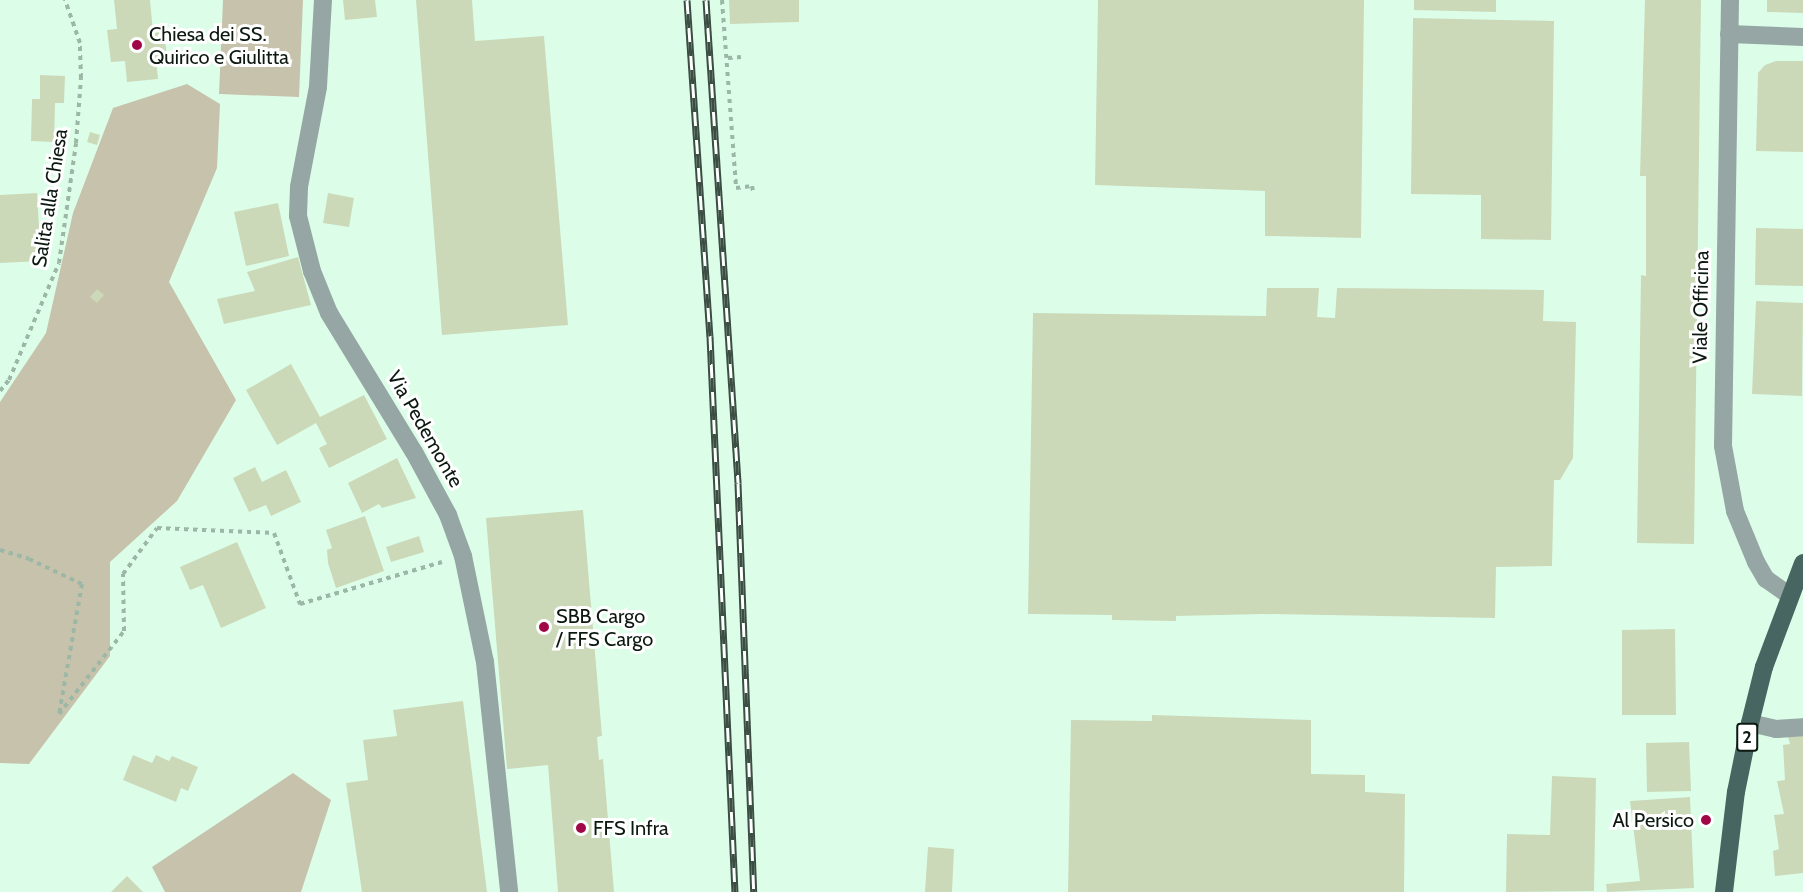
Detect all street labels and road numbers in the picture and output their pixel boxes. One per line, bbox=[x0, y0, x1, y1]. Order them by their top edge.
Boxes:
street label: Salita alla Chiesa bbox=[27, 127, 73, 269]
street label: Viale Officina bbox=[1688, 250, 1714, 364]
street label: Via Pedemonte bbox=[382, 366, 468, 492]
road number: 2 bbox=[1735, 722, 1759, 752]

